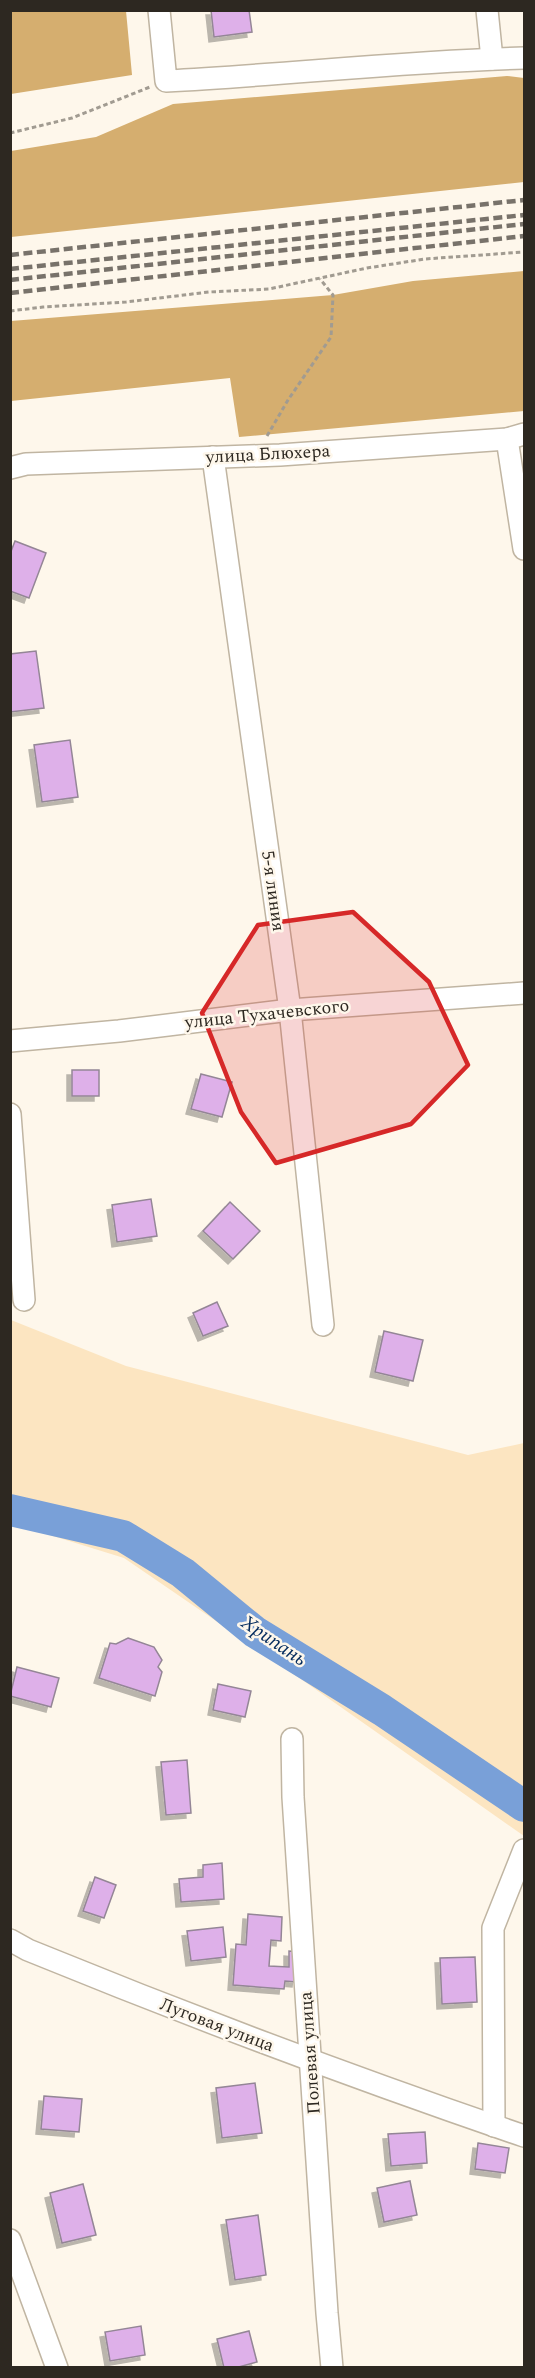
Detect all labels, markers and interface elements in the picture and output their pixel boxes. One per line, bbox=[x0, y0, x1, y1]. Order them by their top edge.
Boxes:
street label: улица Блюхера bbox=[204, 437, 331, 471]
street label: 5-я линия bbox=[254, 849, 292, 933]
street label: улица Тухачевского bbox=[183, 992, 350, 1036]
water label: Хрипань bbox=[234, 1607, 313, 1674]
street label: Полевая улица bbox=[292, 1990, 328, 2115]
street label: Луговая улица bbox=[156, 1991, 278, 2059]

